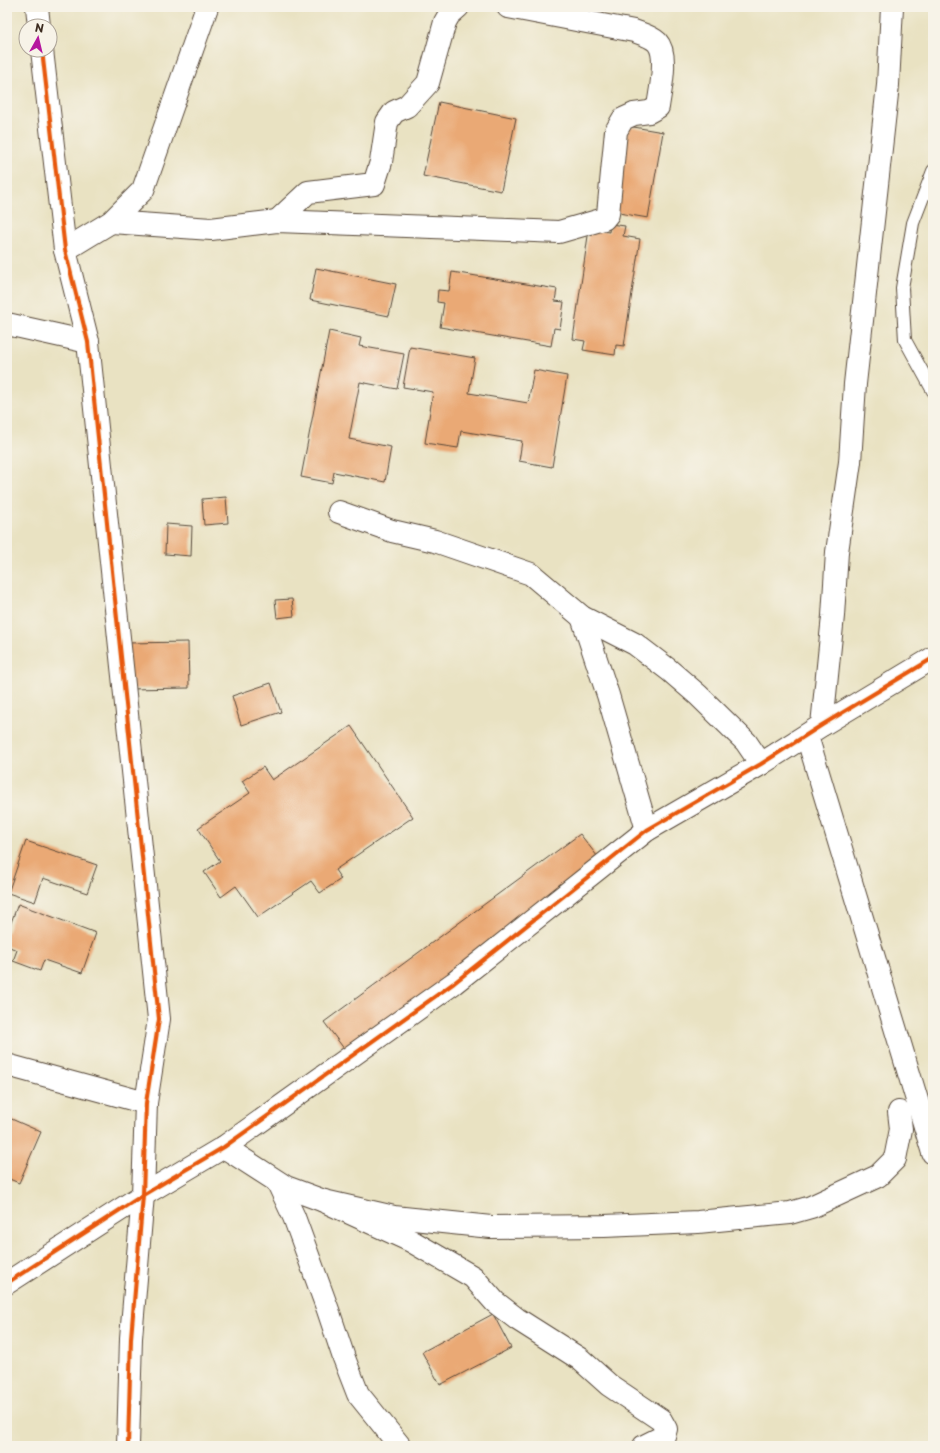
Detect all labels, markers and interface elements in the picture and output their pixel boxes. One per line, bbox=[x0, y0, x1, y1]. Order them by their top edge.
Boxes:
north arrow bbox=[18, 18, 58, 58]
text: N bbox=[34, 19, 45, 37]

